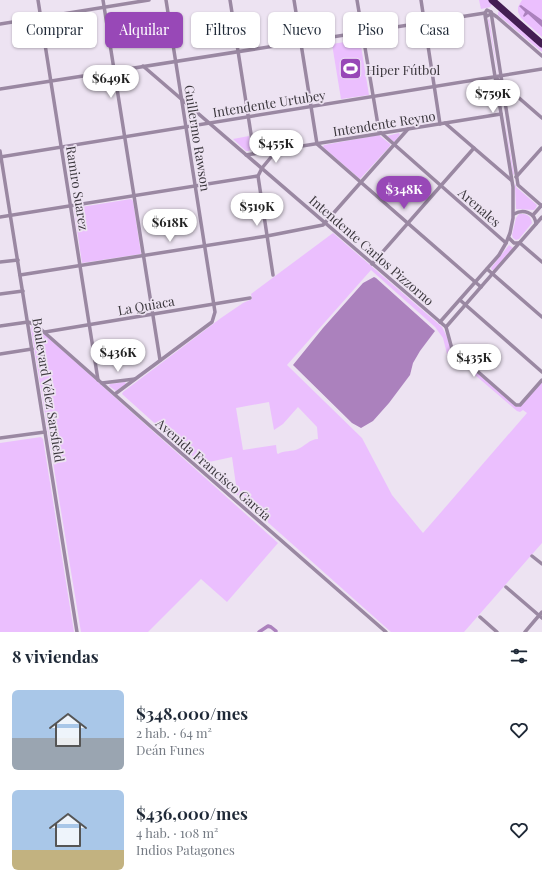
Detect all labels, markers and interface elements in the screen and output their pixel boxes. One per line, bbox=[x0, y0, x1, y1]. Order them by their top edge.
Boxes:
chip: Comprar bbox=[12, 12, 97, 48]
chip: Alquilar bbox=[105, 12, 183, 48]
chip: Filtros bbox=[191, 12, 260, 48]
chip: Nuevo bbox=[268, 12, 335, 48]
chip: Piso bbox=[343, 12, 398, 48]
chip: Casa bbox=[406, 12, 464, 48]
sports icon: Hiper Fútbol bbox=[338, 56, 364, 82]
place label: Hiper Fútbol bbox=[366, 61, 440, 78]
pin: $649K bbox=[83, 65, 139, 99]
text: $649K bbox=[92, 69, 130, 86]
pin: $759K bbox=[465, 80, 521, 114]
street label: Guillermo Rawson bbox=[181, 84, 215, 193]
text: $759K bbox=[475, 84, 511, 101]
street label: Intendente Urtubey bbox=[211, 86, 327, 120]
street label: Intendente Reyno bbox=[331, 106, 437, 140]
pin: $455K bbox=[248, 130, 304, 164]
text: $455K bbox=[258, 134, 294, 151]
street label: Ramiro Suarez bbox=[63, 144, 93, 232]
pin: $348K bbox=[376, 176, 432, 210]
text: $348K bbox=[385, 180, 423, 197]
street label: Arenales bbox=[455, 183, 505, 230]
street label: Intendente Carlos Pizzorno bbox=[306, 191, 438, 309]
pin: $519K bbox=[229, 193, 285, 227]
text: $519K bbox=[240, 197, 274, 214]
pin: $618K bbox=[142, 209, 198, 243]
text: $618K bbox=[152, 213, 188, 230]
street label: La Quiaca bbox=[116, 292, 176, 318]
street label: Boulevard Vélez Sarsfield bbox=[29, 317, 69, 464]
pin: $436K bbox=[90, 339, 146, 373]
text: $436K bbox=[99, 343, 137, 360]
pin: $435K bbox=[446, 344, 502, 378]
text: $435K bbox=[456, 348, 492, 365]
street label: Avenida Francisco García bbox=[152, 414, 276, 524]
text: 8 viviendas bbox=[12, 645, 99, 667]
icon: filters bbox=[508, 645, 530, 667]
text: $348,000/mes bbox=[136, 702, 248, 724]
icon: home bbox=[44, 706, 92, 754]
icon: heart bbox=[508, 719, 530, 741]
text: 2 hab. · 64 m² bbox=[136, 724, 212, 741]
text: Deán Funes bbox=[136, 741, 205, 758]
text: $436,000/mes bbox=[136, 802, 248, 824]
icon: home bbox=[44, 806, 92, 854]
icon: heart bbox=[508, 819, 530, 841]
text: 4 hab. · 108 m² bbox=[136, 824, 218, 841]
text: Indios Patagones bbox=[136, 841, 235, 858]

